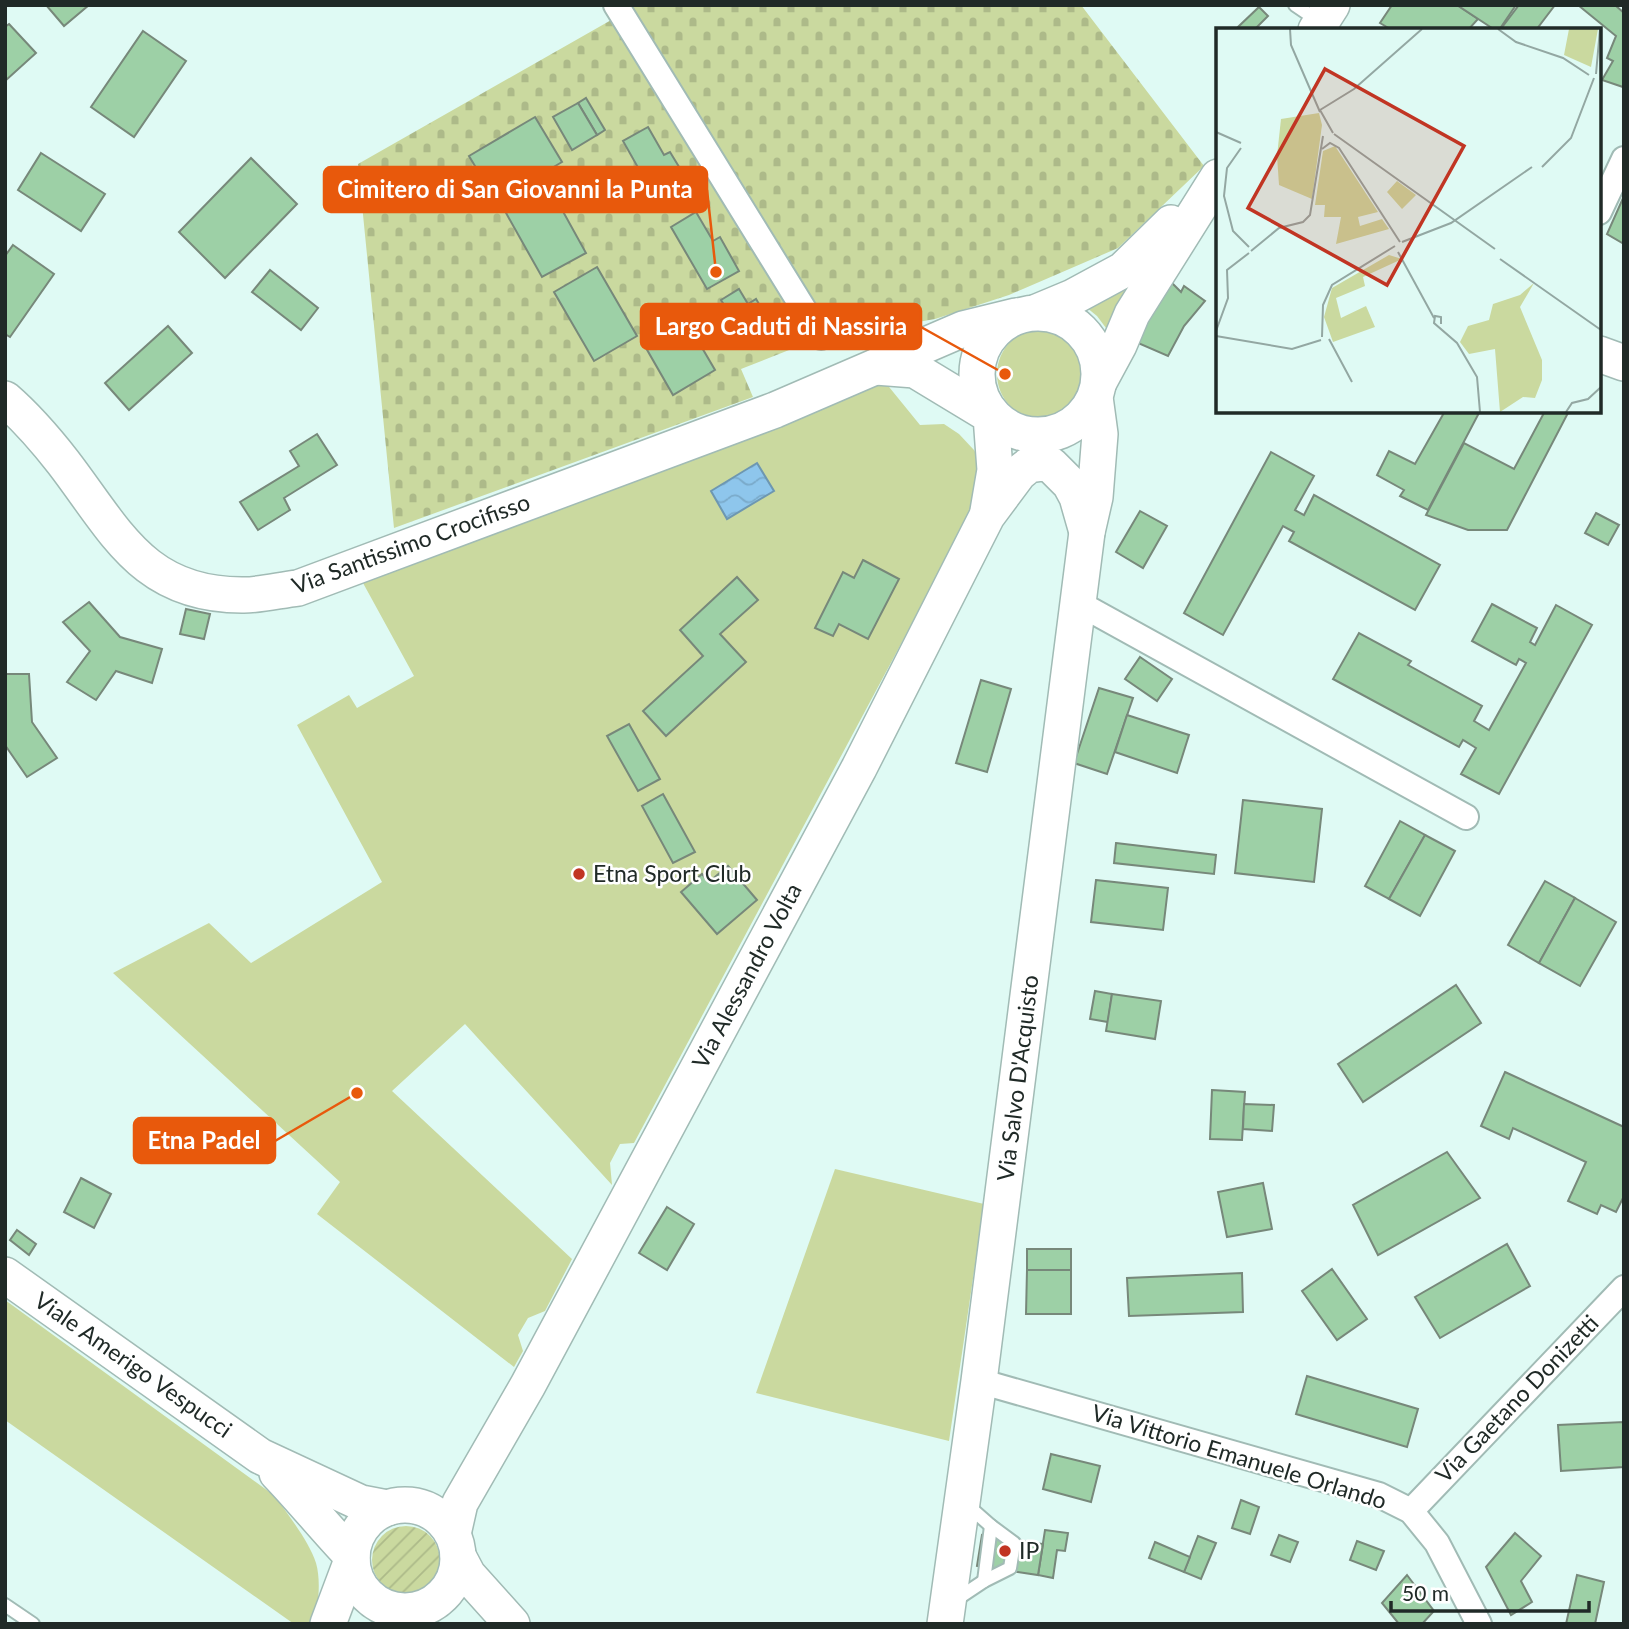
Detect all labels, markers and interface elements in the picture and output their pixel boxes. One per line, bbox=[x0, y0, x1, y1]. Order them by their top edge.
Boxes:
inset map bbox=[1216, 28, 1601, 413]
callout: Cimitero di San Giovanni la Punta bbox=[324, 167, 707, 212]
text: Cimitero di San Giovanni la Punta bbox=[337, 174, 693, 203]
callout: Largo Caduti di Nassiria bbox=[641, 304, 921, 349]
text: Largo Caduti di Nassiria bbox=[655, 311, 907, 340]
street label: Via Santissimo Crocifisso bbox=[288, 487, 533, 599]
place label: Etna Sport Club bbox=[593, 859, 751, 887]
marker: Etna Sport Club bbox=[571, 866, 587, 882]
street label: Via Alessandro Volta bbox=[685, 878, 807, 1073]
street label: Via Salvo D'Acquisto bbox=[990, 973, 1044, 1183]
callout: Etna Padel bbox=[134, 1118, 275, 1163]
text: Etna Padel bbox=[148, 1125, 260, 1154]
street label: Viale Amerigo Vespucci bbox=[29, 1285, 238, 1443]
street label: Via Gaetano Donizetti bbox=[1429, 1309, 1604, 1488]
street label: Via Vittorio Emanuele Orlando bbox=[1088, 1398, 1390, 1514]
place label: IP bbox=[1019, 1536, 1039, 1564]
marker: IP bbox=[997, 1543, 1013, 1559]
scale bar bbox=[1391, 1570, 1589, 1614]
text: 50 m bbox=[1402, 1580, 1449, 1605]

